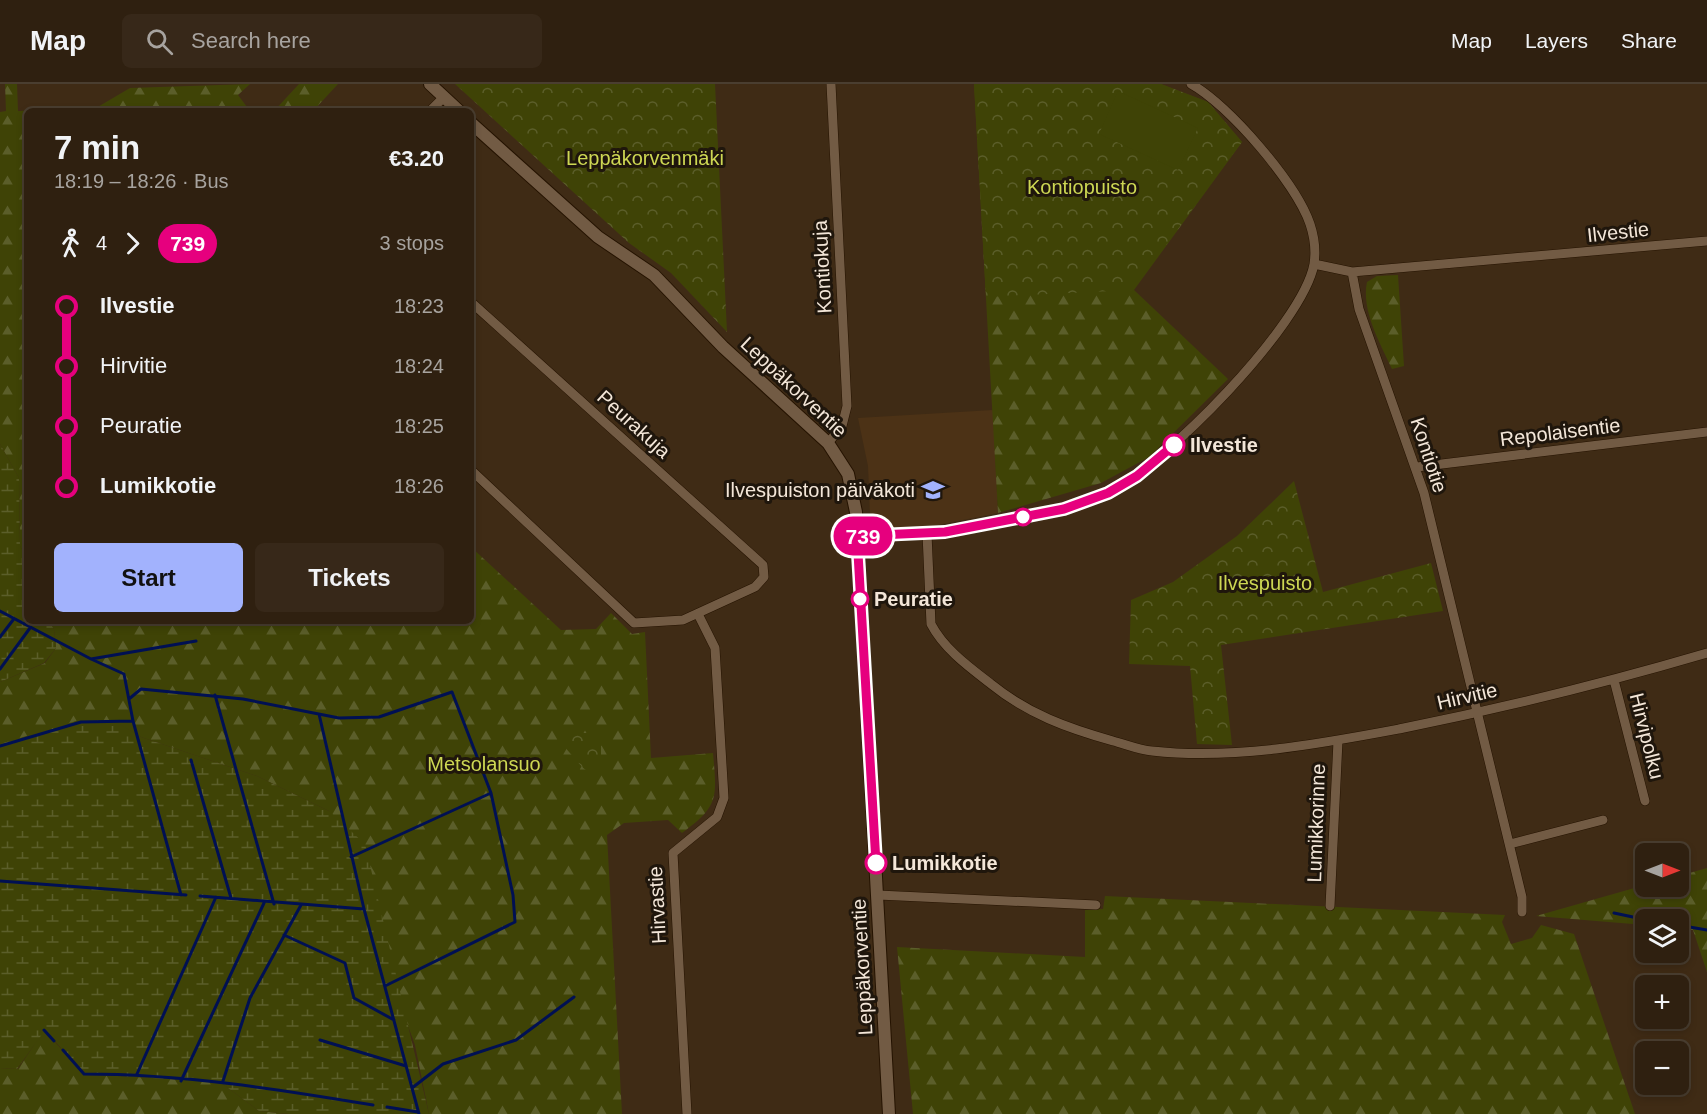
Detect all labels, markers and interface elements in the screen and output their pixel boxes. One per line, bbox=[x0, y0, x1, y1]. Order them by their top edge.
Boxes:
search box bbox=[122, 14, 542, 68]
text: Map bbox=[30, 25, 86, 56]
icon: search bbox=[143, 25, 176, 58]
text: Search here bbox=[191, 28, 311, 53]
text: Map bbox=[1451, 29, 1492, 52]
text: Layers bbox=[1525, 29, 1588, 52]
text: Share bbox=[1621, 29, 1677, 52]
text: 7 min bbox=[54, 129, 140, 166]
text: €3.20 bbox=[389, 146, 444, 171]
park label: Leppäkorvenmäki bbox=[566, 147, 724, 169]
text: 18:19 – 18:26 · Bus bbox=[54, 170, 229, 192]
park label: Kontiopuisto bbox=[1027, 176, 1137, 198]
street label: Ilvestie bbox=[1586, 218, 1650, 246]
street label: Kontiokuja bbox=[809, 219, 835, 314]
icon: walk bbox=[54, 227, 87, 260]
icon: forward bbox=[116, 227, 149, 260]
text: 4 bbox=[96, 232, 107, 254]
text: 739 bbox=[170, 232, 205, 255]
text: 3 stops bbox=[380, 232, 444, 254]
text: Ilvestie bbox=[100, 293, 175, 318]
text: 18:23 bbox=[394, 295, 444, 317]
street label: Leppäkorventie bbox=[736, 332, 852, 442]
text: Hirvitie bbox=[100, 353, 167, 378]
text: 18:24 bbox=[394, 355, 444, 377]
street label: Peurakuja bbox=[593, 386, 675, 463]
text: Peuratie bbox=[100, 413, 182, 438]
street label: Repolaisentie bbox=[1499, 414, 1621, 450]
text: 18:25 bbox=[394, 415, 444, 437]
street label: Kontiotie bbox=[1407, 415, 1451, 495]
marker: Ilvestie bbox=[1163, 434, 1185, 456]
place label: Ilvestie bbox=[1190, 434, 1258, 456]
text: Lumikkotie bbox=[100, 473, 216, 498]
text: 18:26 bbox=[394, 475, 444, 497]
school or university icon: Ilvespuiston päiväkoti bbox=[920, 477, 946, 503]
place label: Ilvespuiston päiväkoti bbox=[725, 479, 915, 501]
unlabelled marker bbox=[1014, 508, 1032, 526]
line badge: 739 bbox=[828, 516, 898, 556]
text: 739 bbox=[845, 525, 881, 548]
button: Start bbox=[54, 543, 243, 612]
button: Tickets bbox=[255, 543, 444, 612]
park label: Ilvespuisto bbox=[1218, 572, 1312, 594]
place label: Peuratie bbox=[874, 588, 953, 610]
marker: Peuratie bbox=[851, 590, 869, 608]
street label: Hirvitie bbox=[1435, 678, 1499, 714]
street label: Hirvipolku bbox=[1626, 691, 1668, 781]
park label: Metsolansuo bbox=[427, 753, 541, 775]
street label: Lumikkorinne bbox=[1303, 763, 1329, 883]
north arrow bbox=[1635, 843, 1689, 897]
map controls bbox=[1635, 843, 1689, 1095]
marker: Lumikkotie bbox=[865, 852, 887, 874]
place label: Lumikkotie bbox=[892, 852, 998, 874]
street label: Hirvastie bbox=[644, 866, 670, 944]
street label: Leppäkorventie bbox=[847, 898, 877, 1036]
button: layers bbox=[1635, 909, 1689, 963]
button: + bbox=[1635, 975, 1689, 1029]
button: − bbox=[1635, 1041, 1689, 1095]

